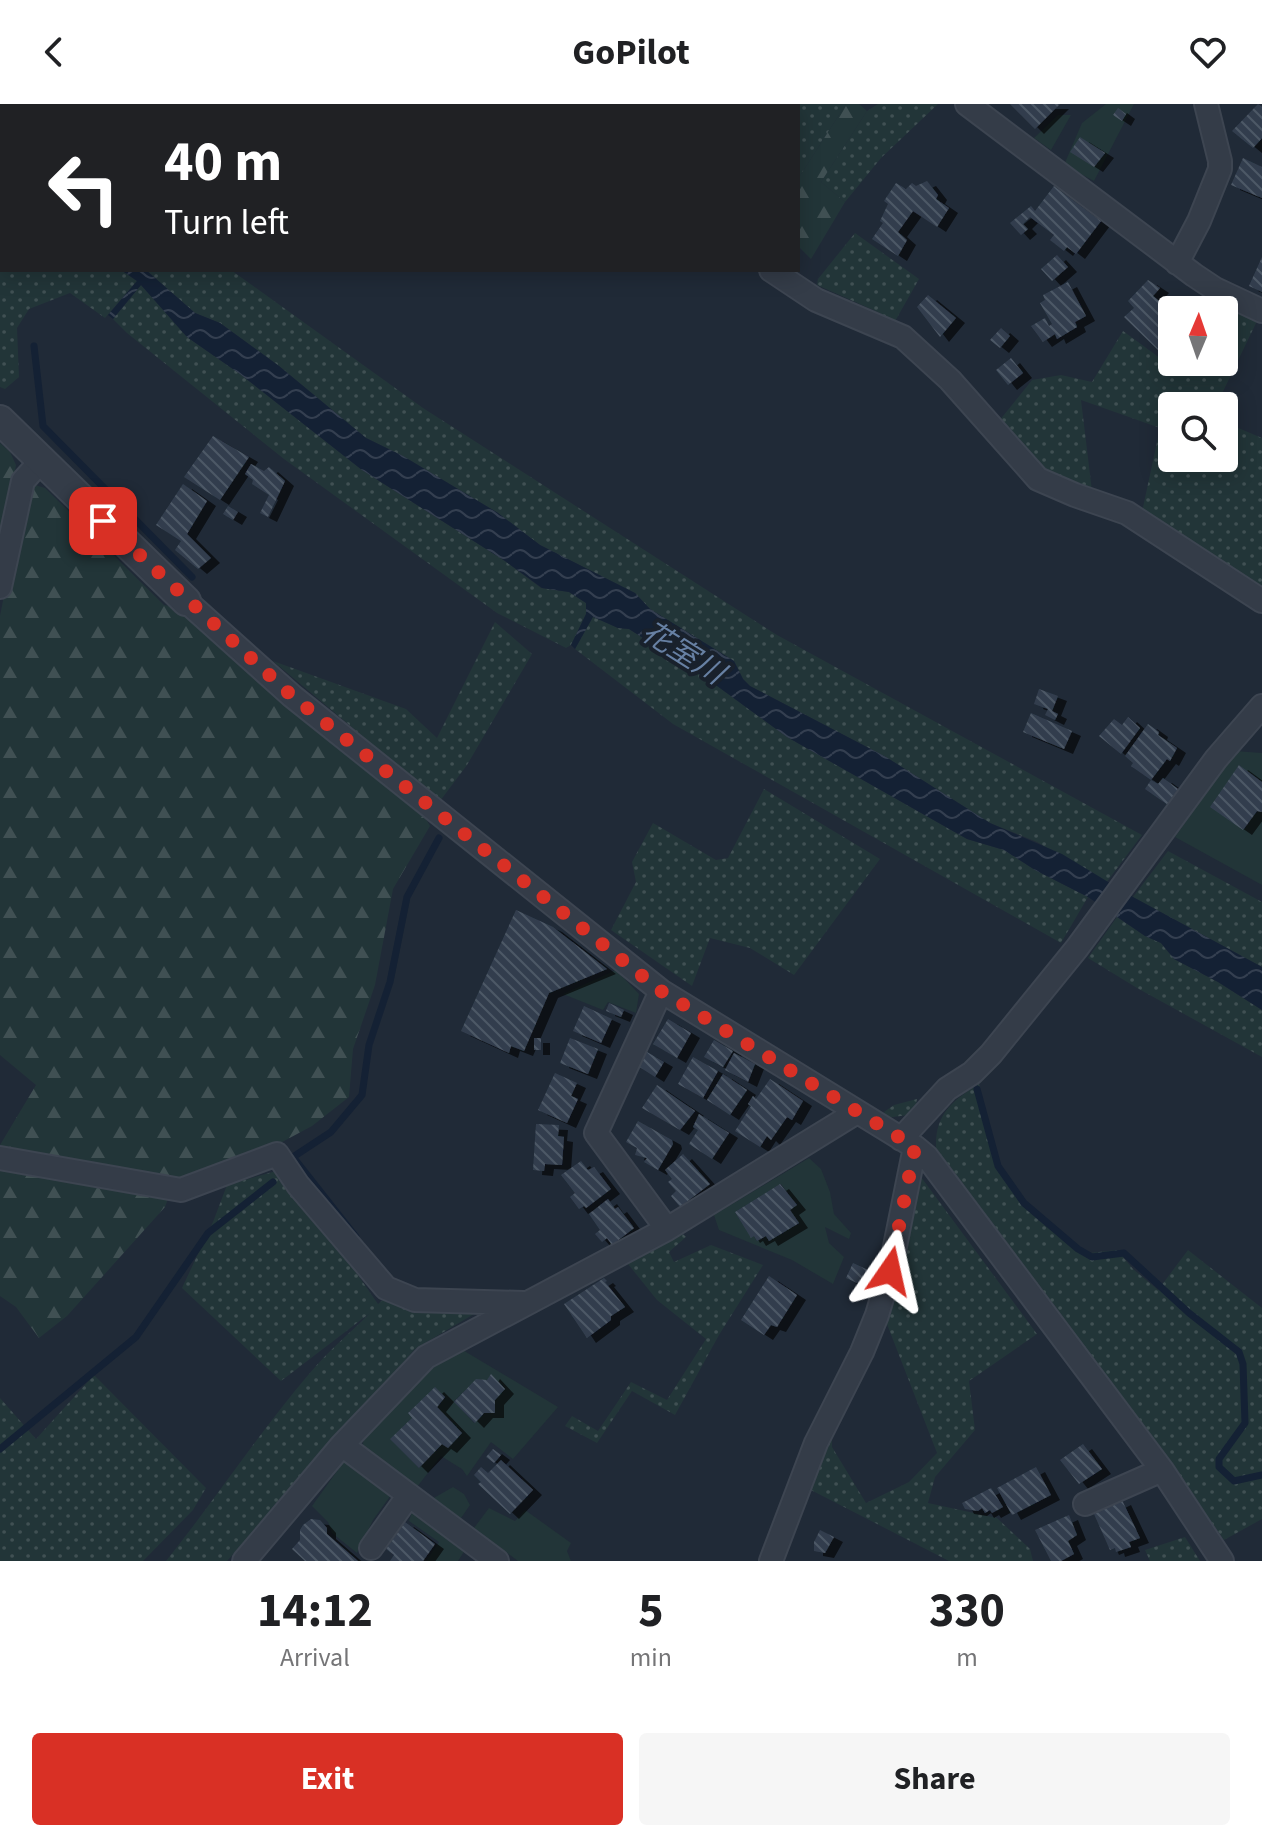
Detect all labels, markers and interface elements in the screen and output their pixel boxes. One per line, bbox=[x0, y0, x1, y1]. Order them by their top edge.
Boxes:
text: GoPilot bbox=[572, 27, 690, 78]
icon: back bbox=[32, 30, 76, 74]
icon: heart bbox=[1186, 30, 1230, 74]
text: 40 m bbox=[164, 123, 282, 202]
icon: left bbox=[32, 136, 136, 240]
text: Turn left bbox=[164, 197, 289, 248]
north arrow bbox=[1158, 296, 1238, 376]
map controls bbox=[1158, 296, 1238, 472]
button: search bbox=[1158, 392, 1238, 472]
pin bbox=[69, 487, 137, 555]
icon: arrive bbox=[81, 499, 125, 543]
water label: 花室川 bbox=[633, 611, 735, 697]
position arrow bbox=[848, 1229, 932, 1313]
text: 14:12 bbox=[257, 1577, 373, 1645]
text: 5 bbox=[638, 1577, 664, 1645]
text: 330 bbox=[929, 1577, 1005, 1645]
text: Arrival bbox=[280, 1639, 350, 1676]
text: min bbox=[630, 1639, 672, 1676]
text: m bbox=[956, 1639, 978, 1676]
button: Exit bbox=[32, 1733, 623, 1825]
button: Share bbox=[639, 1733, 1230, 1825]

